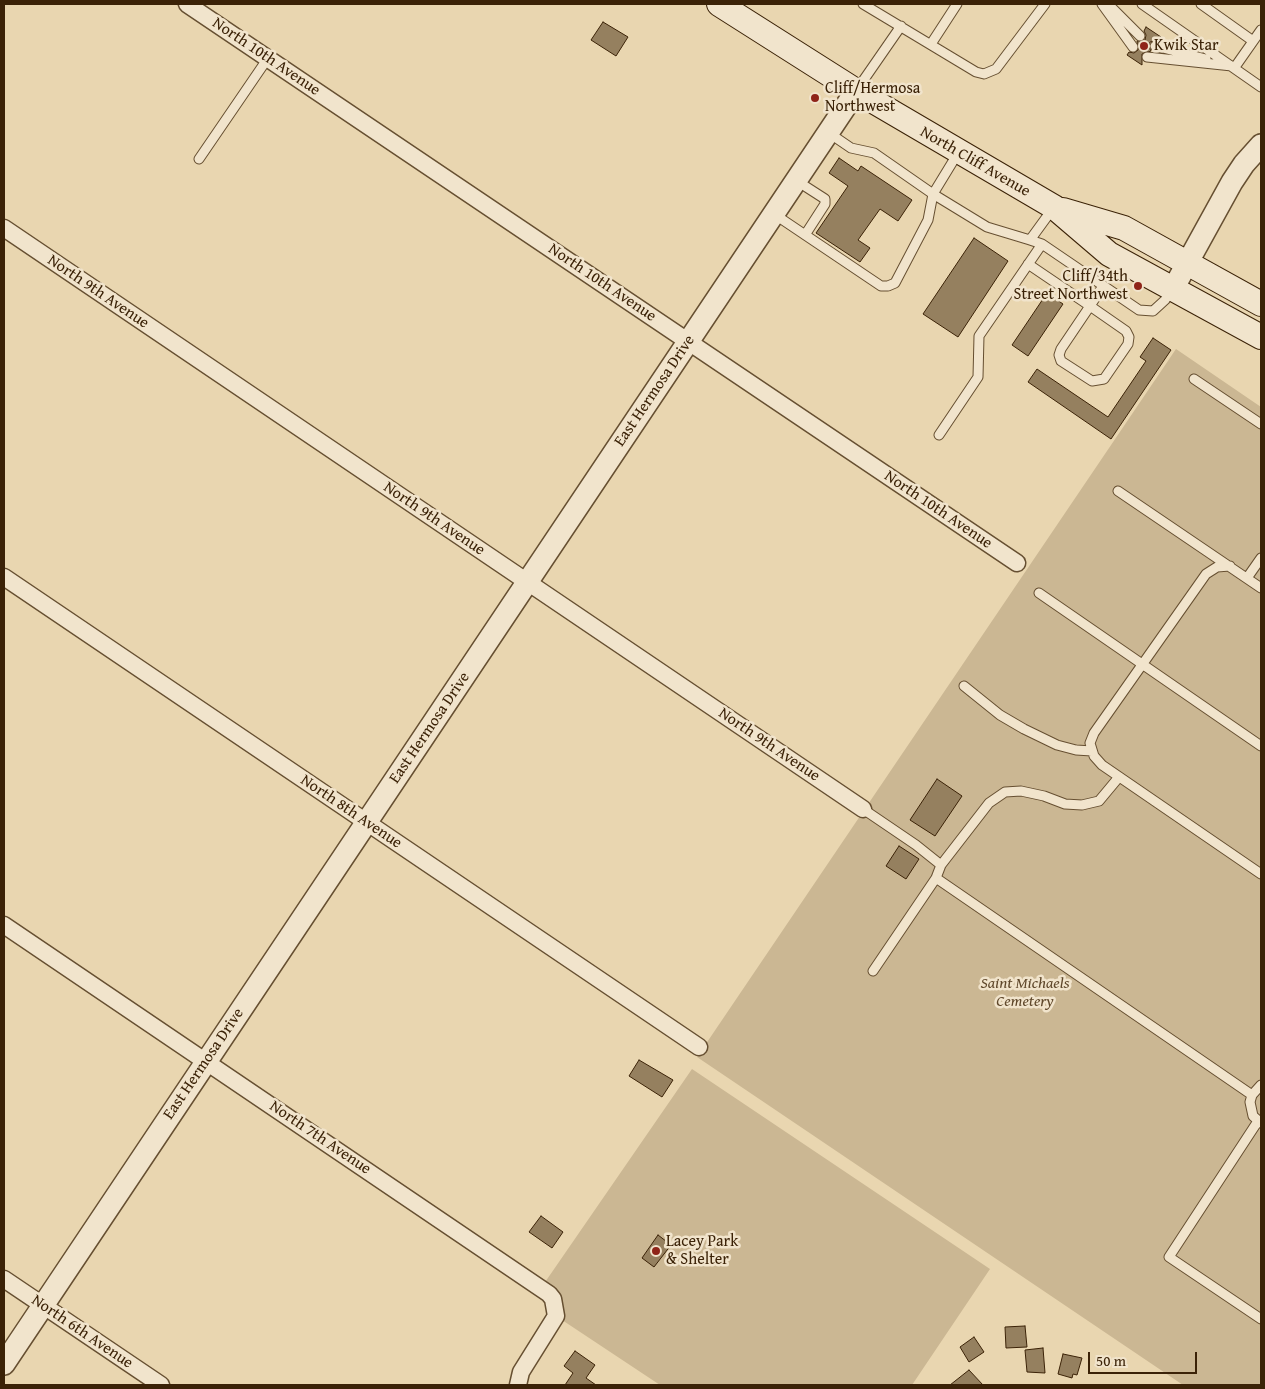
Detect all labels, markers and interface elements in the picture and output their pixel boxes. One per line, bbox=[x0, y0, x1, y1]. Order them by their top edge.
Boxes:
street label: North 10th Avenue bbox=[208, 14, 324, 100]
place label: Kwik Star bbox=[1154, 36, 1219, 56]
marker: Kwik Star bbox=[1138, 40, 1150, 52]
place label: Cliff/Hermosa Northwest bbox=[825, 79, 920, 117]
marker: Cliff/Hermosa Northwest bbox=[809, 92, 821, 104]
street label: North Cliff Avenue bbox=[917, 123, 1033, 201]
street label: North 10th Avenue bbox=[544, 240, 660, 326]
street label: North 9th Avenue bbox=[44, 251, 152, 333]
place label: Cliff/34th Street Northwest bbox=[1014, 267, 1128, 305]
marker: Cliff/34th Street Northwest bbox=[1132, 280, 1144, 292]
street label: East Hermosa Drive bbox=[611, 332, 699, 450]
street label: North 10th Avenue bbox=[880, 467, 996, 553]
street label: North 9th Avenue bbox=[380, 478, 488, 560]
street label: East Hermosa Drive bbox=[386, 669, 474, 787]
street label: North 9th Avenue bbox=[715, 704, 823, 786]
street label: North 8th Avenue bbox=[297, 771, 405, 853]
park label: Saint Michaels Cemetery bbox=[981, 974, 1069, 1012]
street label: East Hermosa Drive bbox=[160, 1005, 248, 1123]
street label: North 7th Avenue bbox=[266, 1097, 374, 1179]
place label: Lacey Park & Shelter bbox=[666, 1232, 738, 1270]
marker: Lacey Park & Shelter bbox=[650, 1245, 662, 1257]
street label: North 6th Avenue bbox=[28, 1291, 136, 1373]
scale bar bbox=[1090, 1342, 1199, 1374]
text: 50 m bbox=[1096, 1350, 1126, 1371]

